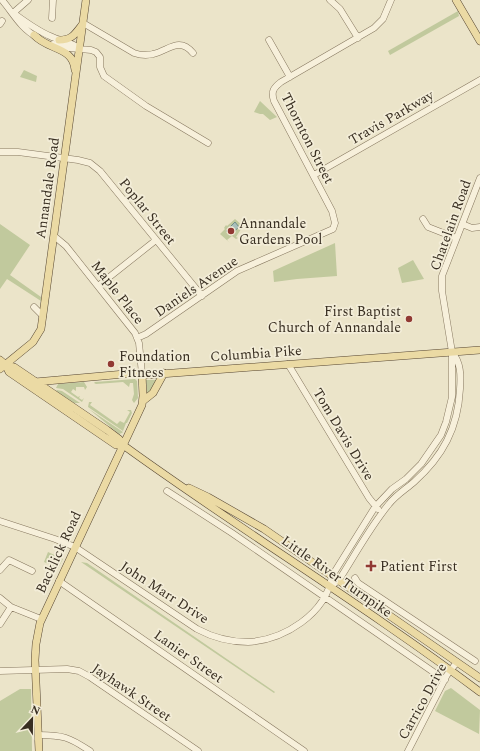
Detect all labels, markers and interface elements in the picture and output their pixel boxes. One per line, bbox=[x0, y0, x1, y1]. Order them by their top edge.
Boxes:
street label: Travis Parkway bbox=[345, 84, 439, 150]
street label: Thornton Street bbox=[276, 89, 340, 187]
street label: Annandale Road bbox=[30, 136, 65, 240]
street label: Poplar Street bbox=[114, 173, 181, 249]
street label: Chatelain Road bbox=[424, 177, 477, 274]
place label: Annandale Gardens Pool bbox=[239, 213, 322, 250]
marker: Annandale Gardens Pool bbox=[226, 226, 236, 236]
street label: Daniels Avenue bbox=[150, 251, 242, 322]
street label: Maple Place bbox=[86, 256, 149, 329]
place label: First Baptist Church of Annandale bbox=[268, 301, 401, 338]
marker: First Baptist Church of Annandale bbox=[404, 314, 414, 324]
street label: Columbia Pike bbox=[210, 340, 303, 367]
place label: Foundation Fitness bbox=[119, 346, 190, 383]
marker: Foundation Fitness bbox=[106, 359, 116, 369]
street label: Tom Davis Drive bbox=[308, 384, 380, 485]
street label: Backlick Road bbox=[30, 508, 87, 597]
street label: Little River Turnpike bbox=[277, 530, 397, 623]
street label: John Marr Drive bbox=[116, 556, 213, 629]
place label: Patient First bbox=[380, 556, 458, 577]
marker: Patient First bbox=[365, 560, 377, 572]
street label: Lanier Street bbox=[150, 625, 228, 688]
street label: Jayhawk Street bbox=[88, 658, 176, 727]
street label: Carrico Drive bbox=[393, 659, 452, 743]
north arrow bbox=[12, 699, 52, 739]
text: N bbox=[28, 701, 43, 720]

